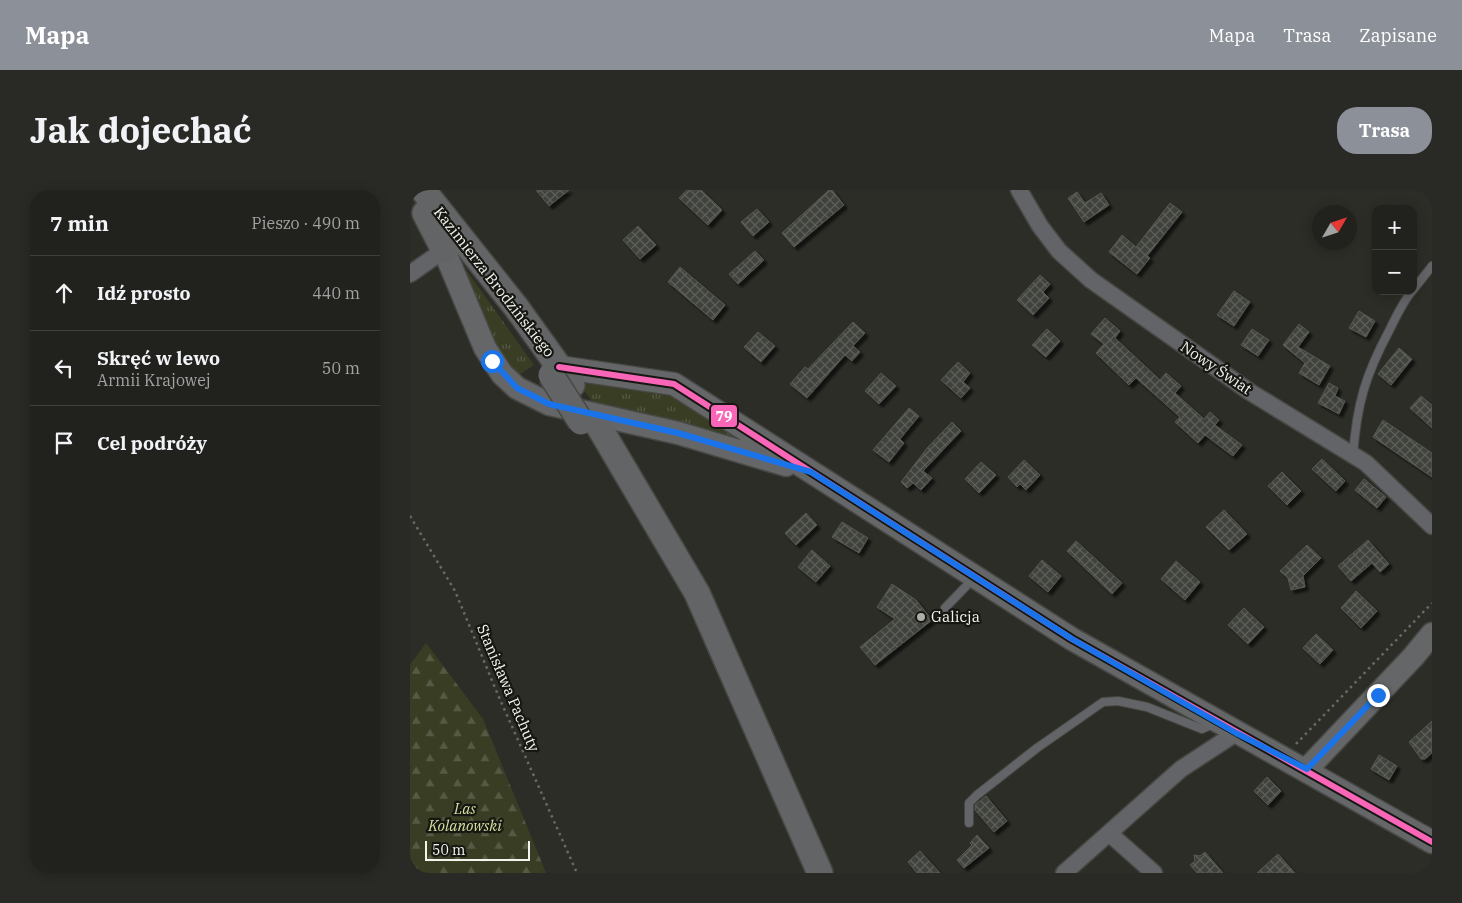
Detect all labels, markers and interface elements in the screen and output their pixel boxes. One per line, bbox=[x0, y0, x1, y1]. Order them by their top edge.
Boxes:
text: Mapa bbox=[25, 19, 89, 51]
text: Mapa bbox=[1209, 24, 1255, 47]
text: Trasa bbox=[1283, 24, 1331, 47]
text: Zapisane bbox=[1359, 24, 1437, 47]
text: Jak dojechać bbox=[30, 107, 251, 153]
button: Trasa bbox=[1337, 107, 1432, 154]
street label: Kazimierza Brodzińskiego bbox=[430, 203, 559, 361]
north arrow bbox=[1312, 205, 1357, 250]
map controls bbox=[1372, 205, 1417, 295]
button: + bbox=[1372, 205, 1417, 250]
text: 7 min bbox=[50, 209, 109, 237]
text: Pieszo · 490 m bbox=[252, 213, 360, 233]
button: − bbox=[1372, 250, 1417, 295]
icon: ahead bbox=[50, 279, 78, 307]
text: Idź prosto bbox=[97, 281, 191, 305]
text: 440 m bbox=[312, 283, 360, 303]
street label: Nowy Świat bbox=[1177, 337, 1256, 398]
text: Skręć w lewo bbox=[97, 346, 220, 370]
route start bbox=[481, 350, 504, 373]
icon: left bbox=[50, 354, 78, 382]
text: 50 m bbox=[322, 358, 360, 378]
text: Armii Krajowej bbox=[97, 370, 211, 390]
line badge: 79 bbox=[710, 404, 738, 428]
text: 79 bbox=[716, 407, 732, 425]
icon: arrive bbox=[50, 429, 78, 457]
text: Cel podróży bbox=[97, 431, 207, 455]
place label: Galicja bbox=[931, 607, 980, 626]
marker: Galicja bbox=[915, 611, 927, 623]
street label: Stanisława Pachuty bbox=[473, 621, 544, 755]
route end bbox=[1367, 684, 1390, 707]
park label: Las Kolanowski bbox=[427, 799, 502, 835]
scale bar bbox=[425, 838, 530, 861]
text: 50 m bbox=[432, 841, 465, 859]

